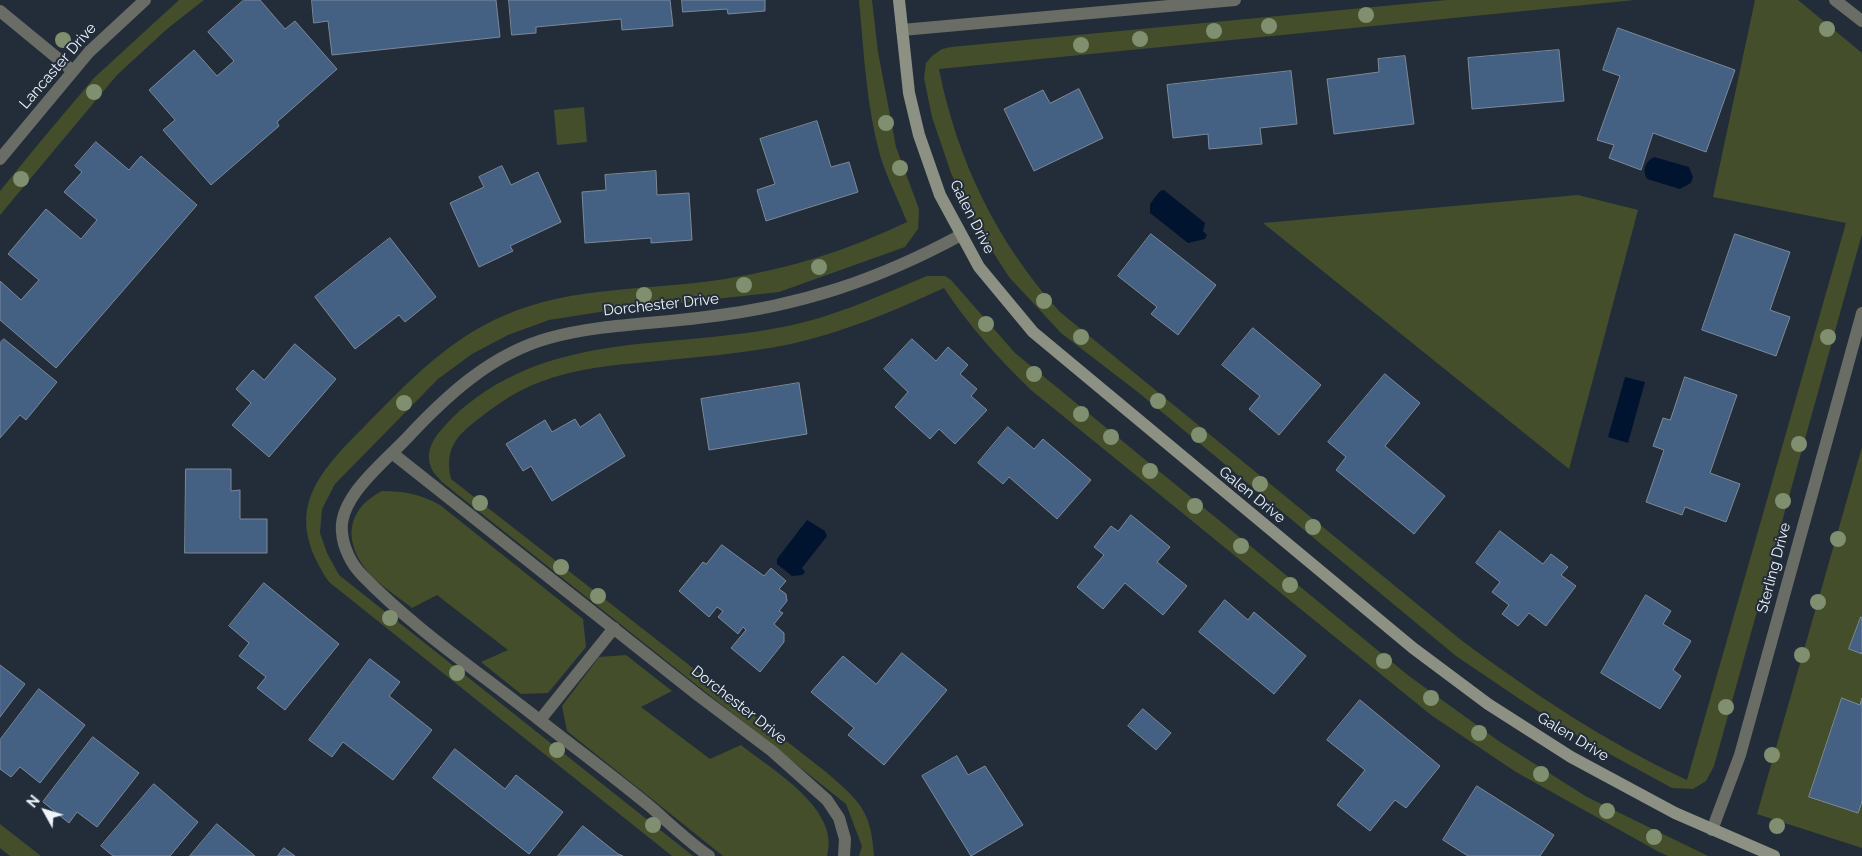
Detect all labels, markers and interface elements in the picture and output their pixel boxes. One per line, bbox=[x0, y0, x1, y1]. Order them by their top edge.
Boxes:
street label: Lancaster Drive bbox=[16, 19, 100, 113]
street label: Galen Drive bbox=[946, 177, 998, 257]
street label: Dorchester Drive bbox=[602, 290, 720, 320]
street label: Galen Drive bbox=[1215, 463, 1289, 527]
street label: Sterling Drive bbox=[1753, 521, 1795, 615]
street label: Dorchester Drive bbox=[688, 662, 790, 748]
street label: Galen Drive bbox=[1534, 709, 1612, 765]
north arrow bbox=[20, 786, 70, 836]
text: N bbox=[24, 792, 43, 811]

